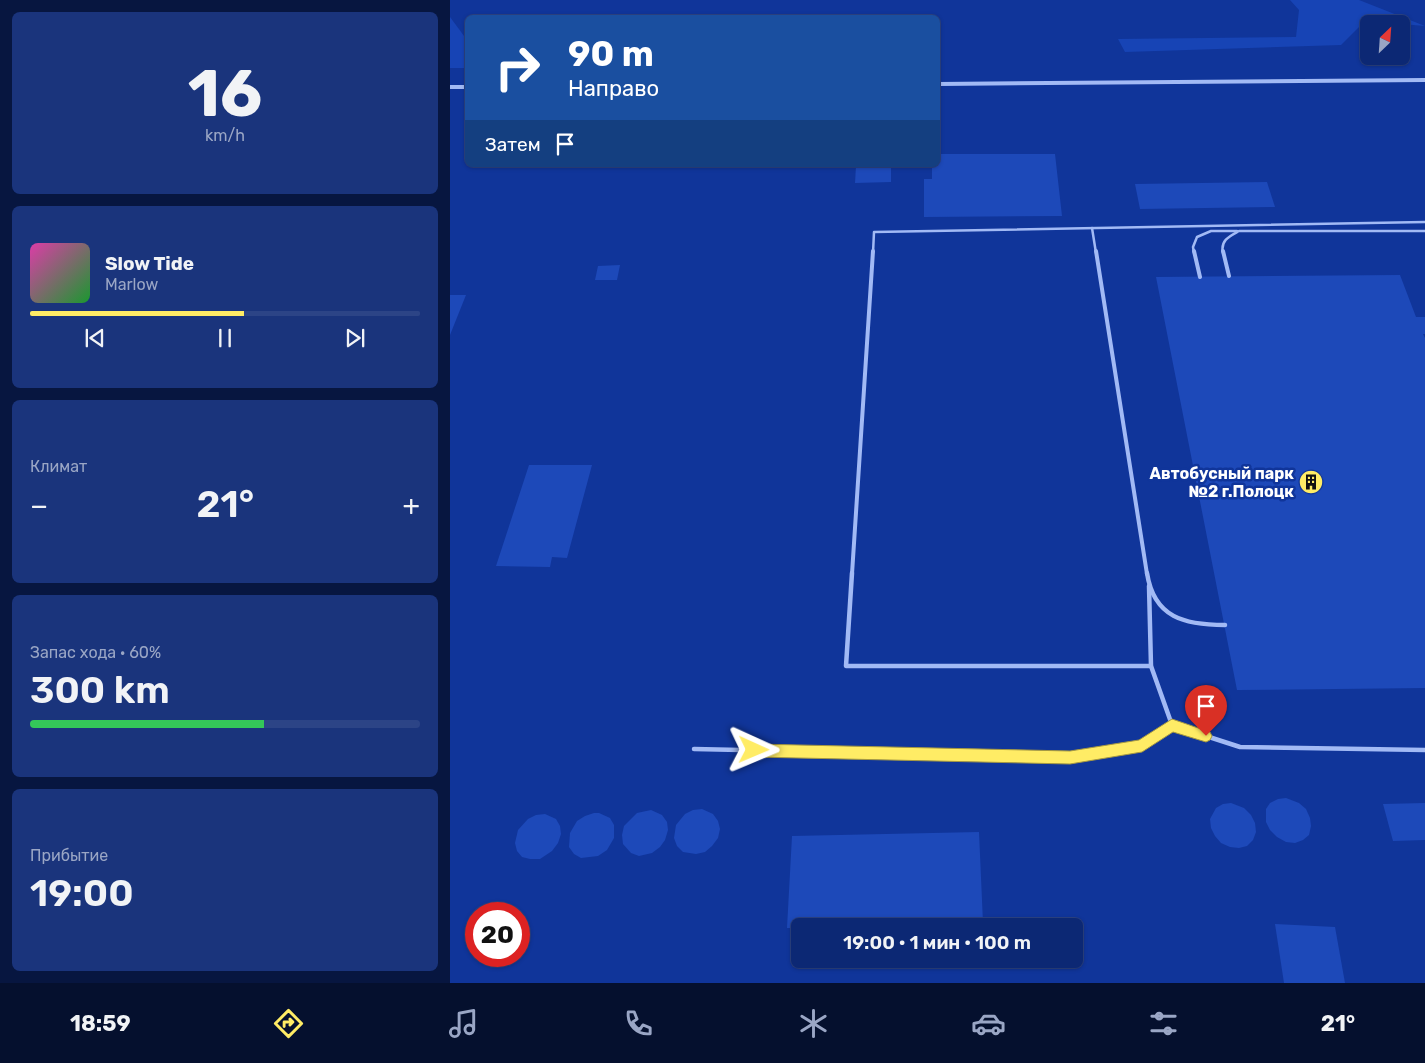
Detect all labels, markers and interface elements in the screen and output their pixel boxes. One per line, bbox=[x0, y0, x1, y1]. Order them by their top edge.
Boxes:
north arrow bbox=[1360, 15, 1410, 65]
map controls bbox=[1360, 15, 1410, 65]
text: 90 m bbox=[568, 33, 654, 75]
icon: right bbox=[485, 35, 550, 100]
text: 16 bbox=[188, 55, 262, 132]
text: Направо bbox=[568, 75, 659, 102]
text: km/h bbox=[205, 126, 245, 145]
icon: arrive bbox=[551, 130, 579, 158]
text: Затем bbox=[485, 133, 541, 156]
text: Slow Tide bbox=[105, 252, 194, 275]
text: Marlow bbox=[105, 275, 158, 294]
icon: previous bbox=[81, 324, 109, 352]
icon: pause bbox=[211, 324, 239, 352]
icon: next bbox=[341, 324, 369, 352]
text: Климат bbox=[30, 457, 87, 476]
place label: Автобусный парк №2 г.Полоцк bbox=[1150, 464, 1294, 501]
building icon: Автобусный парк №2 г.Полоцк bbox=[1298, 469, 1324, 495]
text: 21° bbox=[197, 481, 254, 527]
text: − bbox=[30, 489, 48, 522]
text: + bbox=[403, 489, 420, 522]
text: Запас хода · 60% bbox=[30, 643, 161, 662]
text: 300 km bbox=[30, 667, 170, 713]
pin bbox=[1185, 685, 1227, 736]
icon: arrive bbox=[1192, 692, 1220, 720]
position arrow bbox=[727, 723, 779, 775]
text: Прибытие bbox=[30, 846, 108, 865]
text: 19:00 bbox=[30, 870, 134, 916]
speed limit sign: 20 bbox=[465, 902, 530, 967]
text: 19:00 · 1 мин · 100 m bbox=[843, 931, 1031, 954]
icon: directions bbox=[271, 1006, 306, 1041]
icon: music bbox=[446, 1006, 481, 1041]
icon: phone bbox=[621, 1006, 656, 1041]
icon: climate bbox=[796, 1006, 831, 1041]
icon: car bbox=[971, 1006, 1006, 1041]
icon: filters bbox=[1146, 1006, 1181, 1041]
text: 18:59 bbox=[70, 1010, 131, 1037]
text: 21° bbox=[1321, 1010, 1355, 1037]

